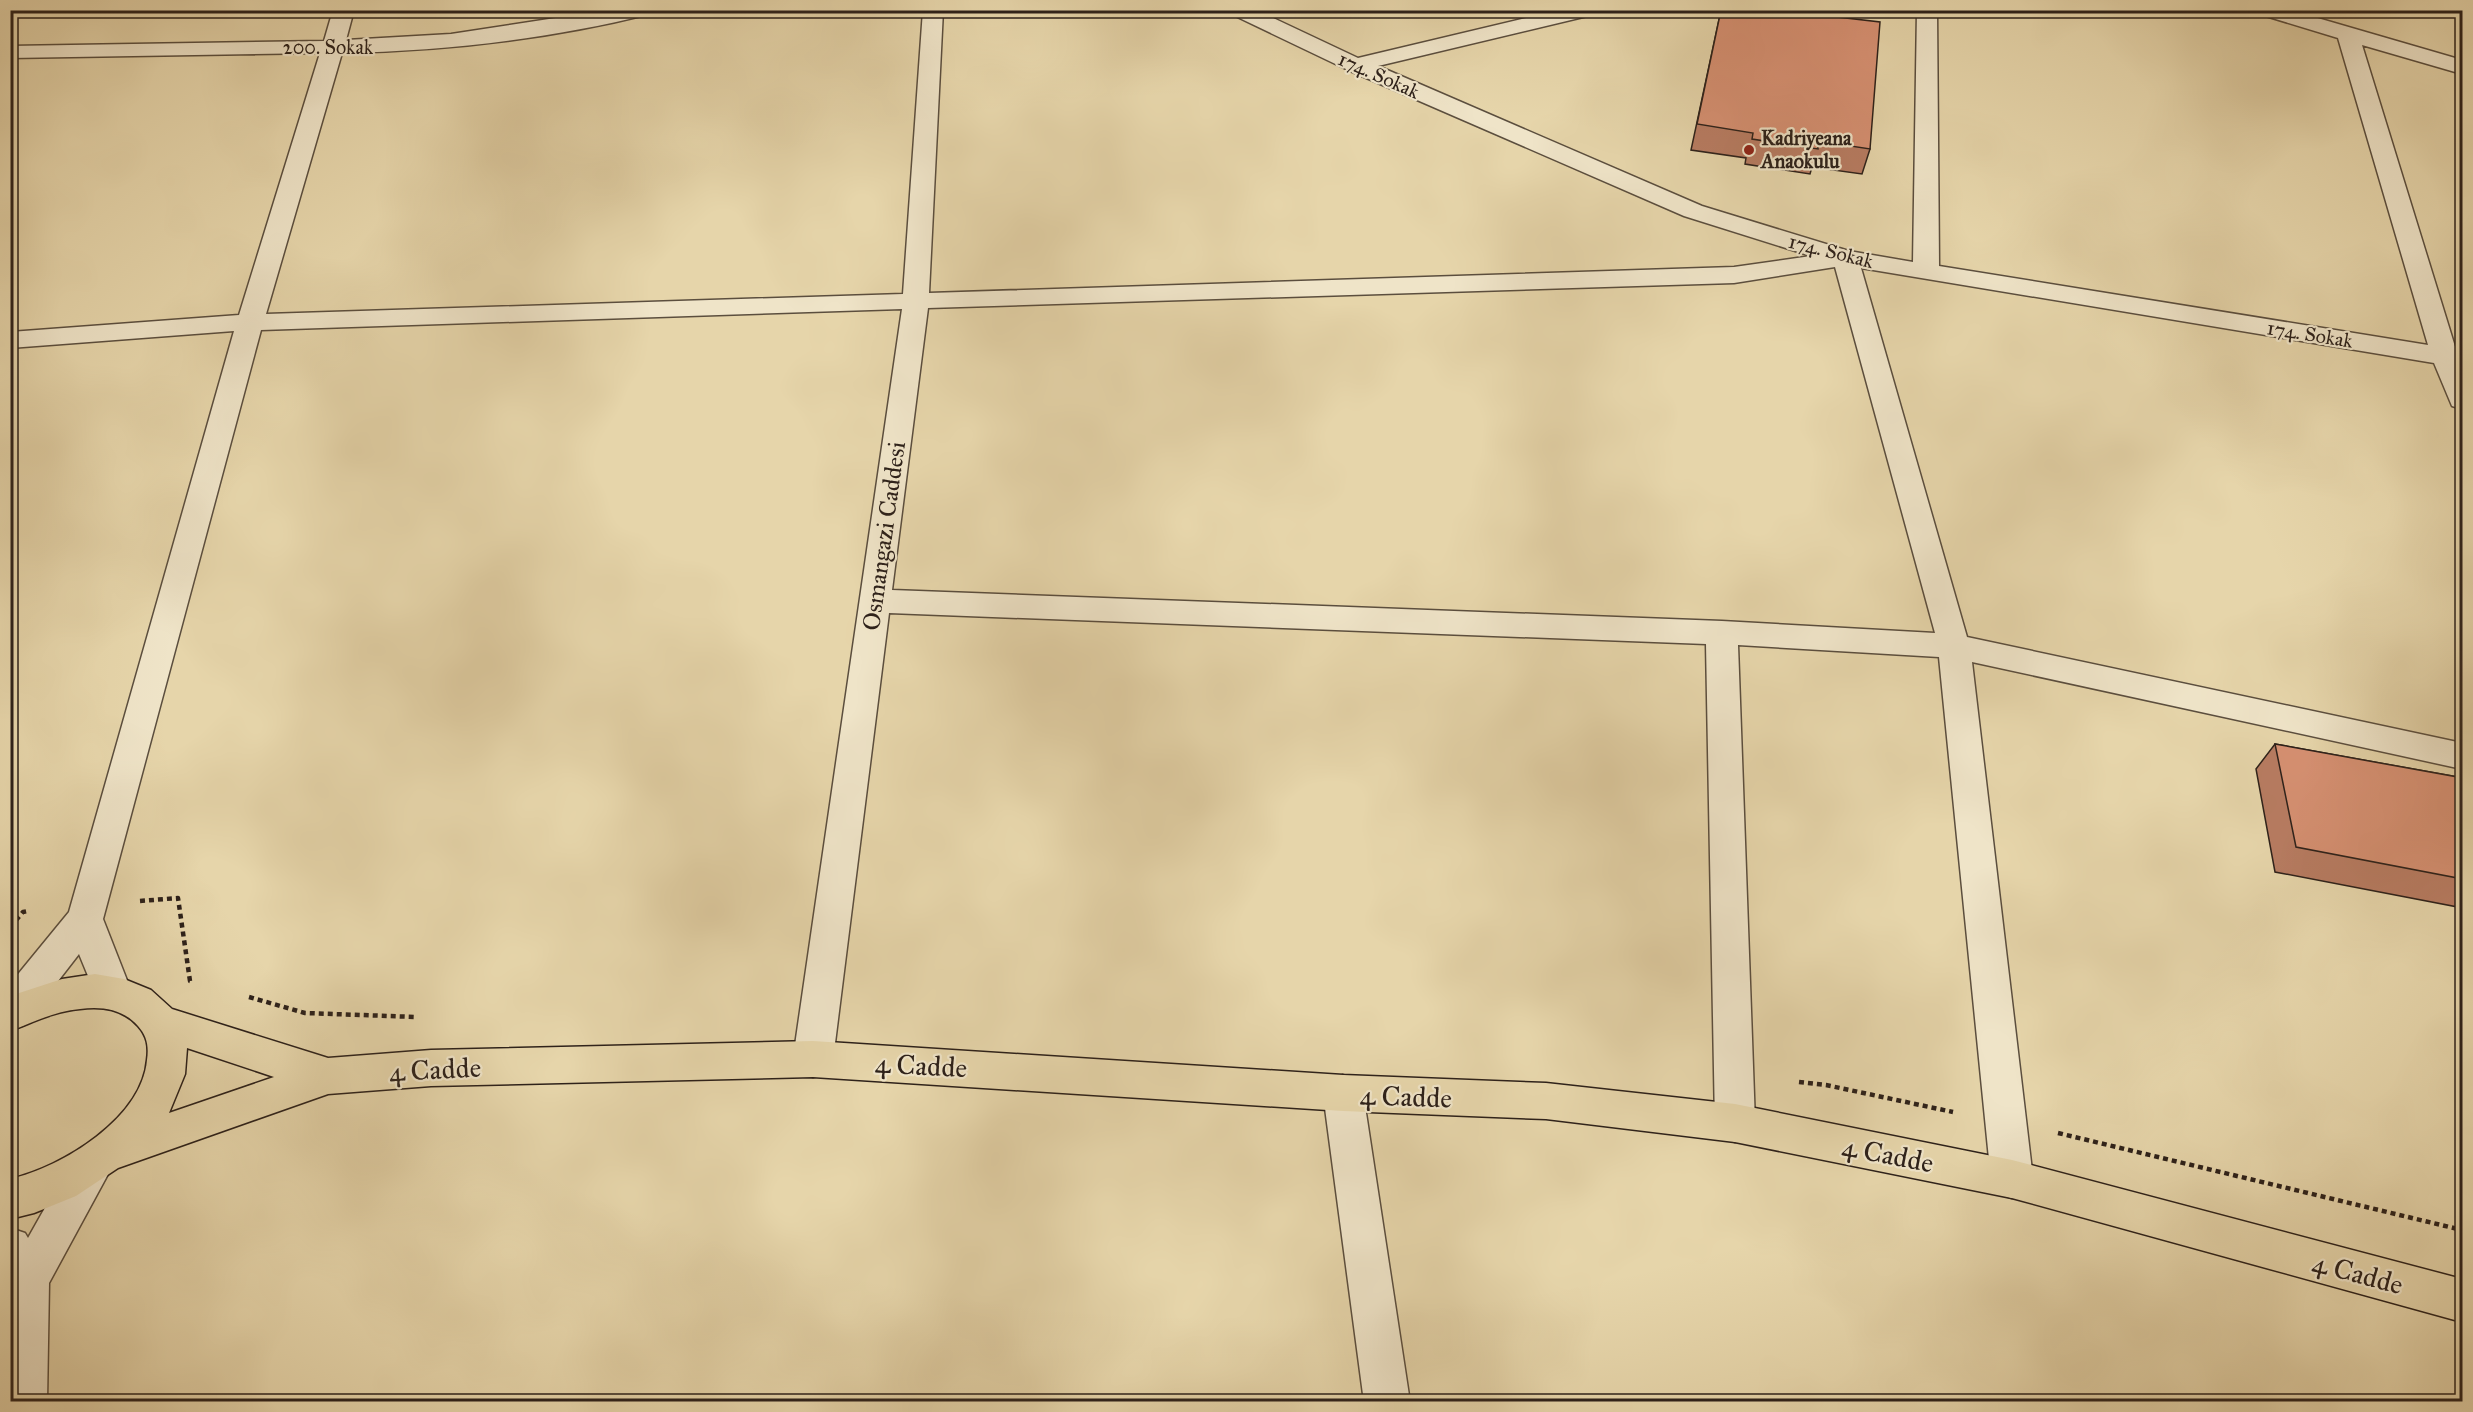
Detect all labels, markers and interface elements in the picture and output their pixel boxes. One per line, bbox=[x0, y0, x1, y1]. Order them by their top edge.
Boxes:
street label: 200. Sokak bbox=[283, 35, 374, 59]
street label: 174. Sokak bbox=[1334, 46, 1424, 104]
place label: Kadriyeana Anaokulu bbox=[1759, 126, 1852, 173]
marker: Kadriyeana Anaokulu bbox=[1742, 143, 1756, 157]
street label: 174. Sokak bbox=[1786, 229, 1877, 273]
street label: 174. Sokak bbox=[2265, 315, 2355, 353]
street label: Osmangazi Caddesi bbox=[856, 439, 912, 632]
street label: 4 Cadde bbox=[874, 1046, 968, 1085]
street label: 4 Cadde bbox=[388, 1050, 482, 1089]
street label: 4 Cadde bbox=[1359, 1077, 1453, 1116]
street label: 4 Cadde bbox=[1839, 1129, 1937, 1180]
street label: 4 Cadde bbox=[2309, 1245, 2407, 1302]

